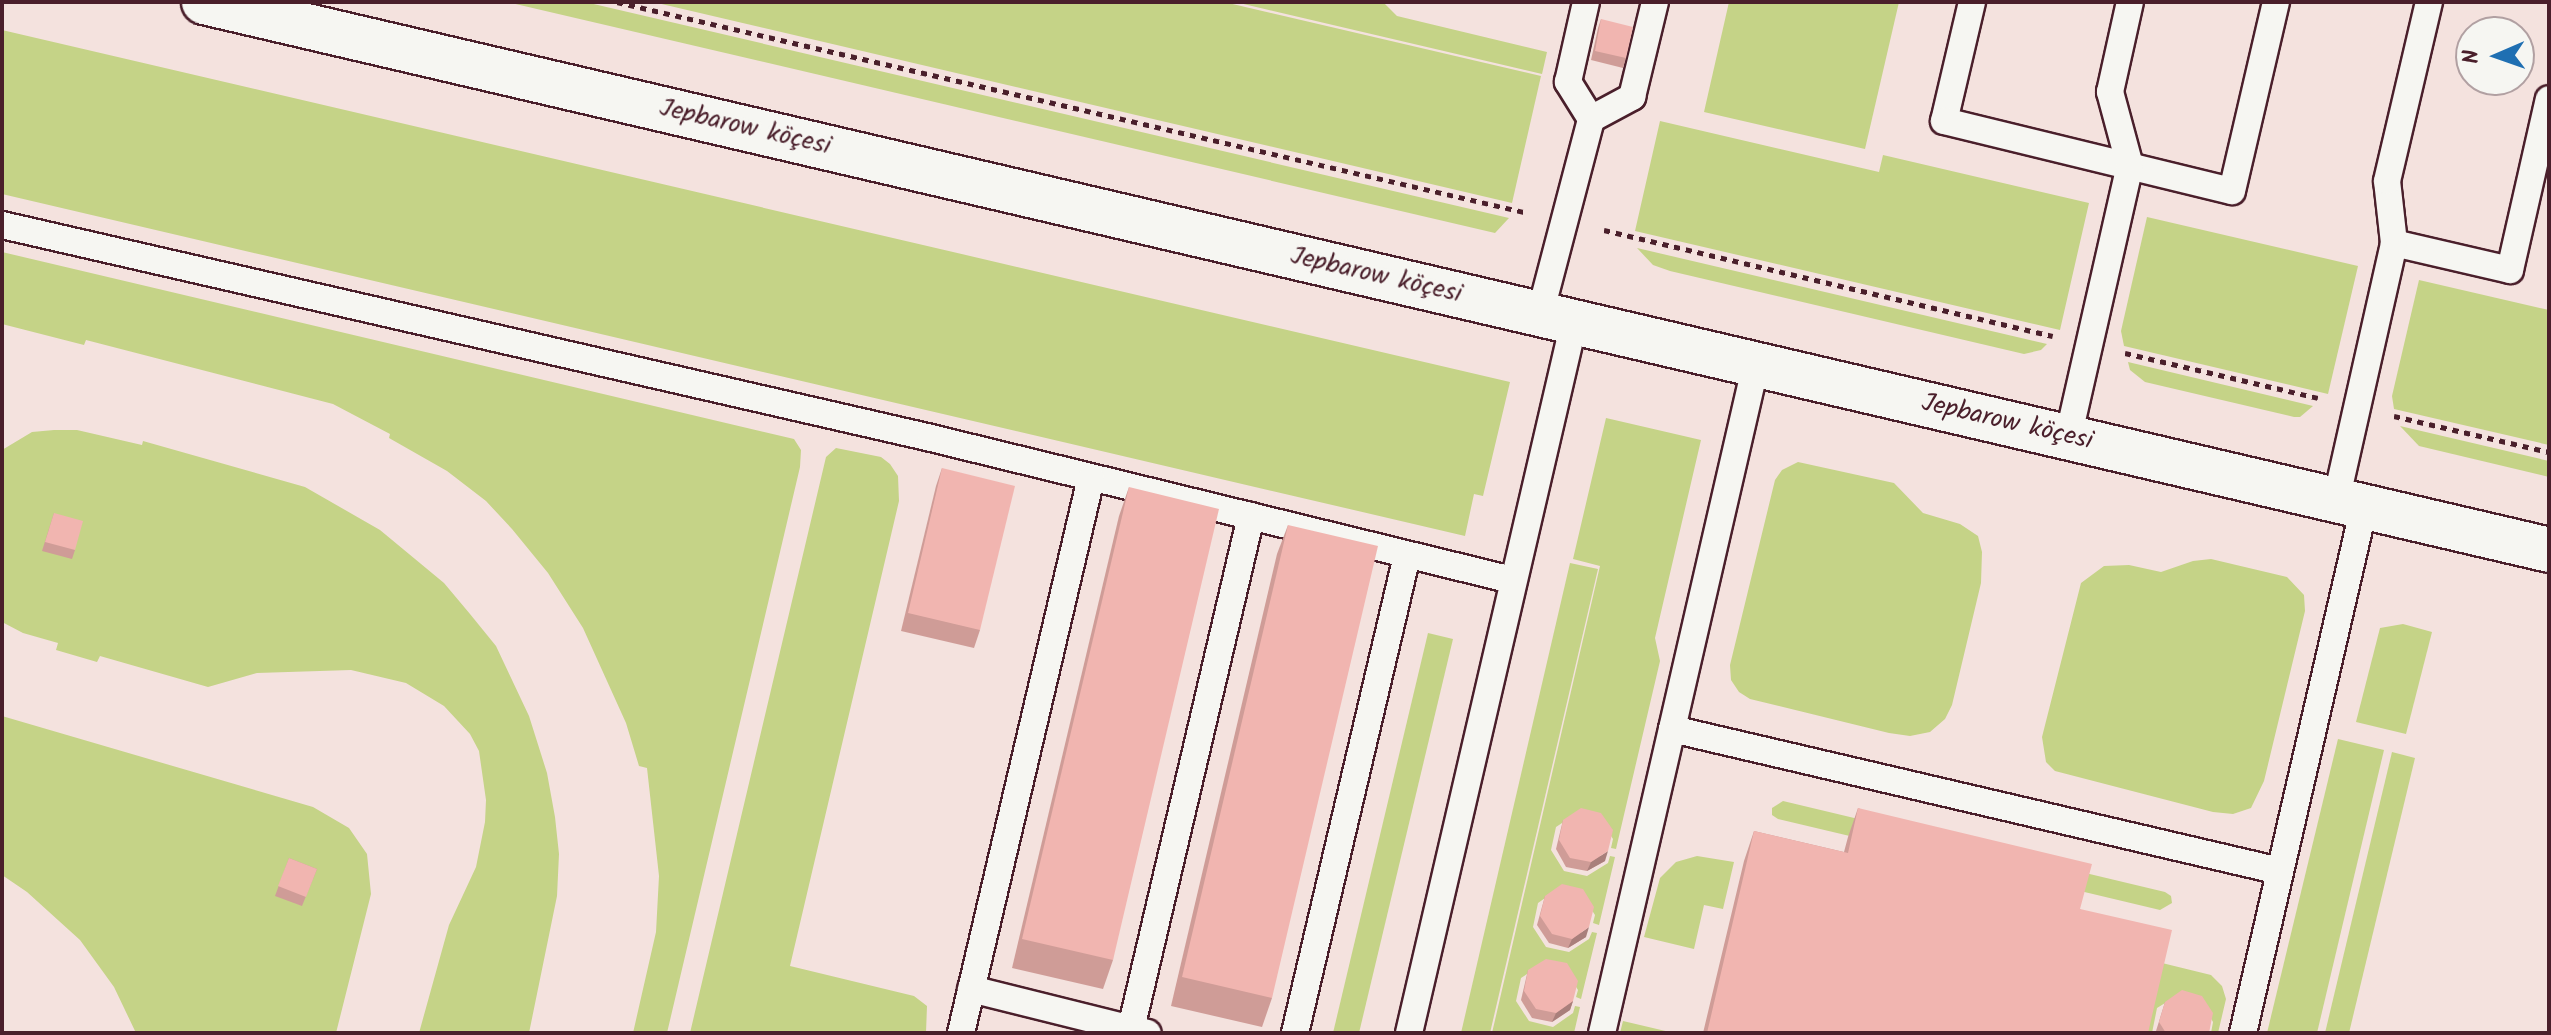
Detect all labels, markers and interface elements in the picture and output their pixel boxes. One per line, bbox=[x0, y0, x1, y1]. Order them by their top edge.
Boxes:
north arrow bbox=[2455, 16, 2535, 96]
text: N bbox=[2455, 49, 2490, 64]
street label: Jepbarow köçesi bbox=[656, 93, 834, 163]
street label: Jepbarow köçesi bbox=[1287, 241, 1465, 311]
street label: Jepbarow köçesi bbox=[1918, 388, 2096, 458]

